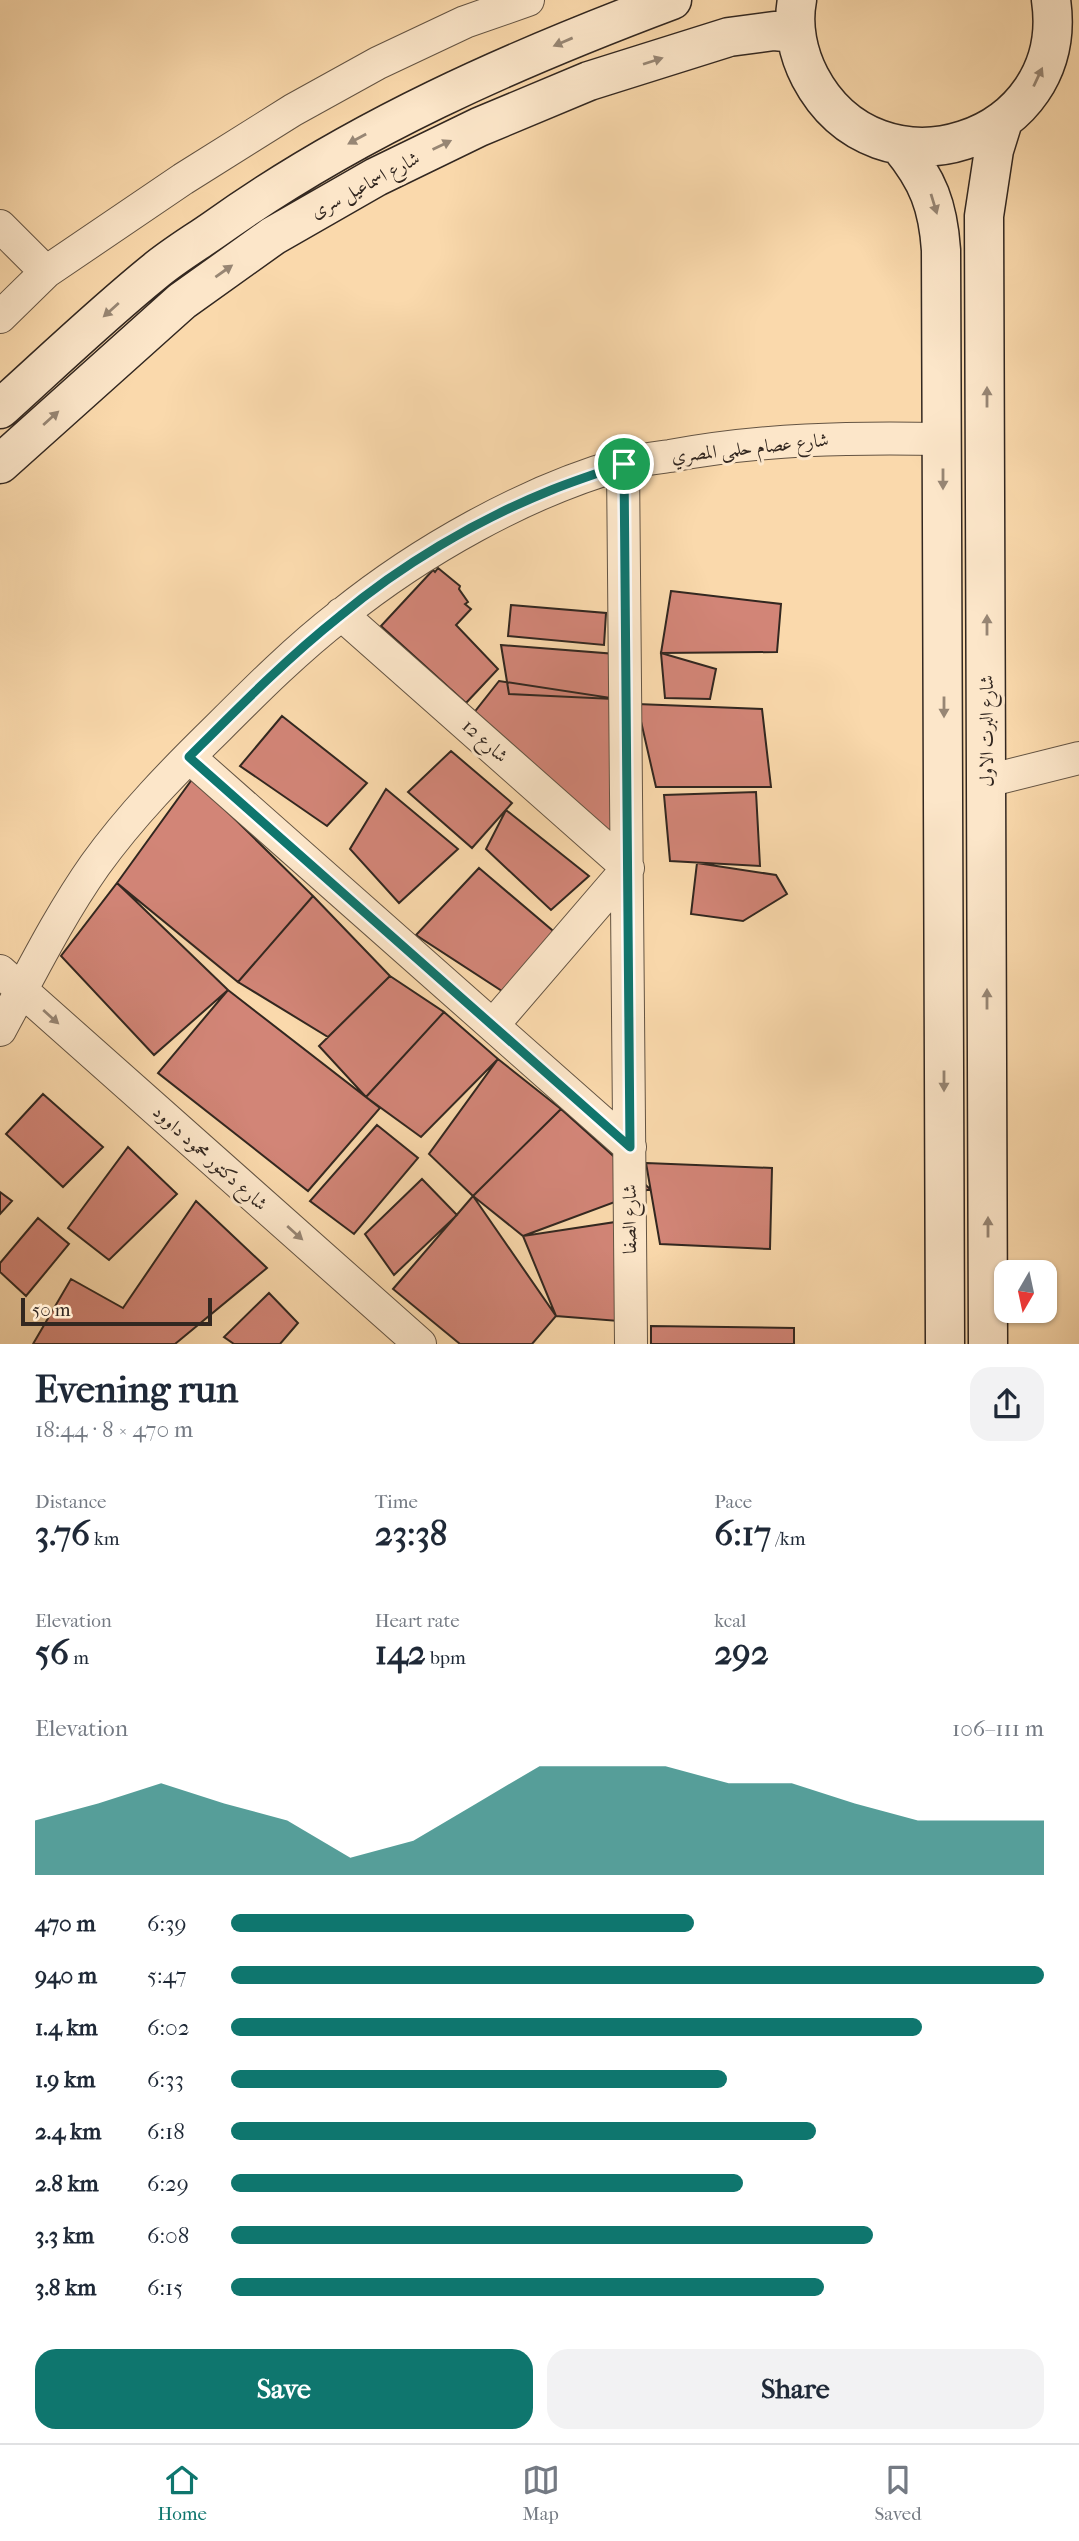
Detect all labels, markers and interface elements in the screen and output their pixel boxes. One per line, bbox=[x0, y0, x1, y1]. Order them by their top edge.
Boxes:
one-way arrow bbox=[552, 37, 573, 48]
one-way arrow bbox=[642, 55, 663, 66]
one-way arrow bbox=[1032, 67, 1043, 87]
one-way arrow bbox=[348, 133, 367, 145]
one-way arrow bbox=[432, 139, 452, 151]
street label: شارع اسماعيل سرى bbox=[307, 147, 425, 227]
one-way arrow bbox=[929, 194, 939, 215]
one-way arrow bbox=[215, 264, 233, 278]
one-way arrow bbox=[103, 302, 120, 318]
one-way arrow bbox=[981, 386, 993, 408]
one-way arrow bbox=[42, 410, 60, 426]
street label: شارع عصام حلمى المصري bbox=[670, 429, 830, 472]
pin bbox=[594, 434, 654, 494]
icon: arrive bbox=[605, 445, 643, 483]
one-way arrow bbox=[937, 469, 949, 491]
one-way arrow bbox=[981, 614, 993, 636]
street label: شارع البرت الاول bbox=[976, 675, 1002, 787]
one-way arrow bbox=[938, 696, 950, 718]
street label: شارع 12 bbox=[455, 715, 512, 770]
one-way arrow bbox=[981, 988, 993, 1010]
one-way arrow bbox=[42, 1008, 59, 1024]
one-way arrow bbox=[938, 1071, 950, 1093]
street label: شارع دكتور محمود داوود bbox=[145, 1101, 272, 1218]
street label: شارع الصفا bbox=[619, 1184, 645, 1254]
one-way arrow bbox=[982, 1216, 994, 1238]
one-way arrow bbox=[286, 1224, 303, 1240]
north arrow bbox=[994, 1260, 1057, 1323]
map controls bbox=[994, 1260, 1057, 1323]
scale bar bbox=[21, 1295, 212, 1327]
text: 50 m bbox=[32, 1299, 71, 1321]
text: Evening run bbox=[35, 1367, 238, 1412]
button: share bbox=[970, 1367, 1044, 1441]
text: 18:44 · 8 × 470 m bbox=[35, 1416, 193, 1443]
text: Distance bbox=[35, 1491, 106, 1513]
text: Time bbox=[375, 1491, 418, 1513]
text: Pace bbox=[714, 1491, 752, 1513]
text: 3.76 bbox=[35, 1513, 90, 1554]
text: 23:38 bbox=[375, 1513, 447, 1554]
text: 6:17 bbox=[714, 1513, 771, 1554]
text: km bbox=[90, 1528, 120, 1550]
text: /km bbox=[771, 1528, 805, 1550]
text: Elevation bbox=[35, 1610, 112, 1632]
text: Heart rate bbox=[375, 1610, 460, 1632]
text: kcal bbox=[714, 1610, 746, 1632]
text: 56 bbox=[35, 1632, 69, 1673]
text: 142 bbox=[375, 1632, 426, 1673]
text: 292 bbox=[714, 1632, 769, 1673]
text: m bbox=[69, 1647, 89, 1669]
text: bpm bbox=[426, 1647, 466, 1669]
text: Elevation bbox=[35, 1715, 128, 1742]
text: 106–111 m bbox=[952, 1715, 1044, 1742]
text: 470 m bbox=[35, 1910, 96, 1937]
text: 6:39 bbox=[147, 1910, 187, 1937]
text: 940 m bbox=[35, 1962, 97, 1989]
text: 5:47 bbox=[147, 1962, 187, 1989]
text: 1.4 km bbox=[35, 2014, 98, 2041]
text: 6:02 bbox=[147, 2014, 190, 2041]
text: 1.9 km bbox=[35, 2066, 95, 2093]
text: 6:33 bbox=[147, 2066, 184, 2093]
text: 2.4 km bbox=[35, 2118, 101, 2145]
text: 6:18 bbox=[147, 2118, 185, 2145]
text: 2.8 km bbox=[35, 2170, 99, 2197]
text: 6:29 bbox=[147, 2170, 189, 2197]
text: 3.3 km bbox=[35, 2222, 94, 2249]
text: 6:08 bbox=[147, 2222, 189, 2249]
text: 3.8 km bbox=[35, 2274, 96, 2301]
text: 6:15 bbox=[147, 2274, 183, 2301]
button: Save bbox=[35, 2349, 533, 2429]
button: Share bbox=[547, 2349, 1044, 2429]
tab: Home bbox=[157, 2461, 207, 2525]
tab: Map bbox=[522, 2461, 560, 2525]
tab: Saved bbox=[874, 2461, 922, 2525]

